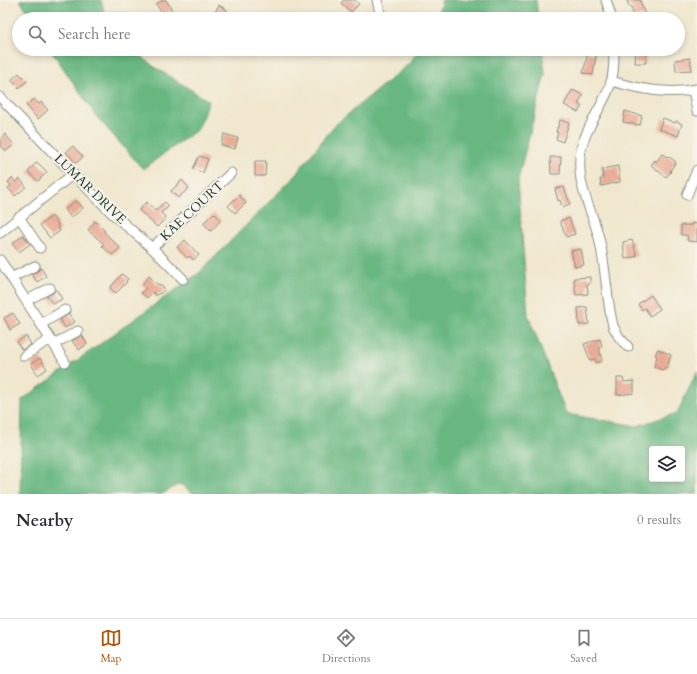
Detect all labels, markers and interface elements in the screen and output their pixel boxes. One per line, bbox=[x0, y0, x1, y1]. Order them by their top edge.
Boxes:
search box bbox=[12, 12, 685, 56]
icon: search bbox=[26, 23, 48, 45]
text: Search here bbox=[58, 24, 131, 44]
street label: LUMAR DRIVE bbox=[50, 150, 130, 228]
street label: KAE COURT bbox=[156, 177, 228, 245]
map controls bbox=[649, 446, 685, 482]
button: layers bbox=[649, 446, 685, 482]
text: Nearby bbox=[16, 509, 73, 532]
text: 0 results bbox=[637, 511, 681, 529]
tab: Map bbox=[100, 627, 122, 666]
tab: Directions bbox=[322, 627, 370, 666]
tab: Saved bbox=[570, 627, 597, 666]

